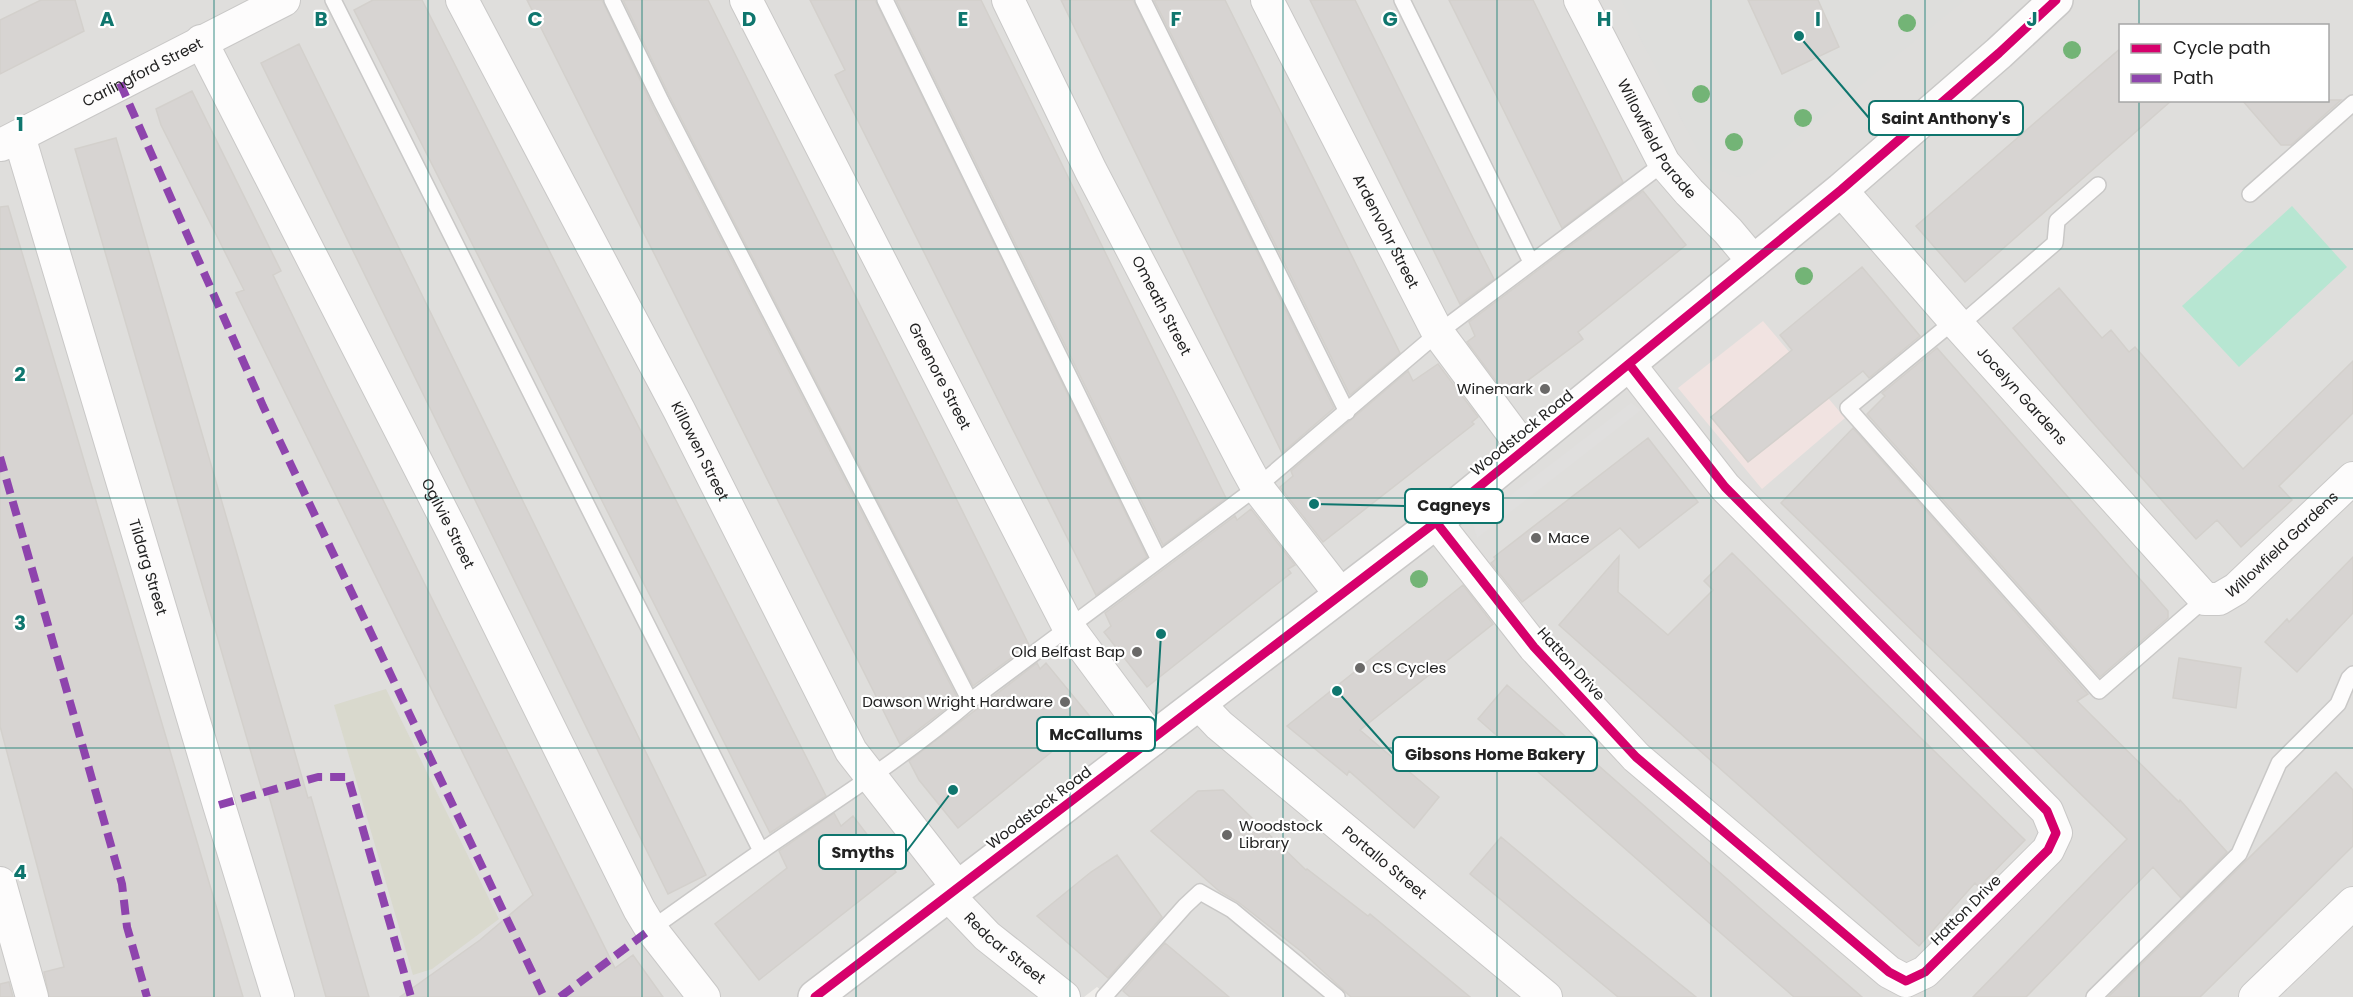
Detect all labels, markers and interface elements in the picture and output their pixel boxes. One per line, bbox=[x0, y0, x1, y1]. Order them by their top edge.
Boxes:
text: A bbox=[100, 5, 115, 33]
text: B bbox=[314, 5, 328, 33]
text: C bbox=[527, 5, 543, 33]
text: D bbox=[742, 5, 756, 33]
text: E bbox=[958, 5, 968, 33]
text: F bbox=[1171, 5, 1182, 33]
text: G bbox=[1382, 5, 1398, 33]
text: H bbox=[1597, 5, 1611, 33]
text: I bbox=[1815, 5, 1821, 33]
text: J bbox=[2026, 5, 2038, 33]
legend bbox=[2119, 24, 2329, 102]
street label: Carlingford Street bbox=[78, 32, 206, 112]
text: Cycle path bbox=[2173, 35, 2271, 60]
text: Path bbox=[2173, 65, 2214, 90]
street label: Willowfield Parade bbox=[1612, 75, 1701, 203]
callout: Saint Anthony's bbox=[1869, 101, 2023, 135]
text: Saint Anthony's bbox=[1881, 107, 2011, 130]
text: 1 bbox=[16, 110, 24, 138]
street label: Ardenvohr Street bbox=[1348, 170, 1424, 292]
street label: Omeath Street bbox=[1127, 252, 1197, 359]
street label: Greenore Street bbox=[904, 319, 976, 433]
street label: Jocelyn Gardens bbox=[1972, 342, 2072, 449]
text: 2 bbox=[14, 360, 26, 388]
place label: Winemark bbox=[1457, 378, 1533, 399]
marker: Winemark bbox=[1538, 382, 1552, 396]
street label: Woodstock Road bbox=[1466, 385, 1578, 481]
street label: Killowen Street bbox=[666, 397, 734, 504]
street label: Ogilvie Street bbox=[417, 474, 480, 572]
street label: Willowfield Gardens bbox=[2222, 486, 2343, 603]
callout: Cagneys bbox=[1405, 489, 1503, 523]
text: Cagneys bbox=[1417, 494, 1491, 517]
street label: Tildarg Street bbox=[124, 516, 173, 618]
place label: Mace bbox=[1548, 527, 1589, 548]
marker: Mace bbox=[1529, 531, 1543, 545]
text: 3 bbox=[14, 609, 26, 637]
street label: Hatton Drive bbox=[1533, 622, 1610, 705]
place label: Old Belfast Bap bbox=[1011, 641, 1125, 662]
marker: Old Belfast Bap bbox=[1130, 645, 1144, 659]
place label: CS Cycles bbox=[1372, 657, 1447, 678]
marker: CS Cycles bbox=[1353, 661, 1367, 675]
place label: Dawson Wright Hardware bbox=[862, 691, 1053, 712]
marker: Dawson Wright Hardware bbox=[1058, 695, 1072, 709]
callout: McCallums bbox=[1037, 717, 1155, 751]
text: McCallums bbox=[1049, 723, 1143, 746]
callout: Gibsons Home Bakery bbox=[1393, 737, 1597, 771]
text: Gibsons Home Bakery bbox=[1405, 743, 1586, 766]
street label: Woodstock Road bbox=[982, 761, 1096, 854]
place label: Woodstock Library bbox=[1239, 815, 1323, 853]
street label: Portallo Street bbox=[1338, 821, 1432, 904]
marker: Woodstock Library bbox=[1220, 828, 1234, 842]
callout: Smyths bbox=[819, 835, 906, 869]
text: Smyths bbox=[831, 841, 895, 864]
text: 4 bbox=[13, 858, 27, 886]
street label: Hatton Drive bbox=[1926, 870, 2006, 950]
street label: Redcar Street bbox=[960, 907, 1050, 989]

